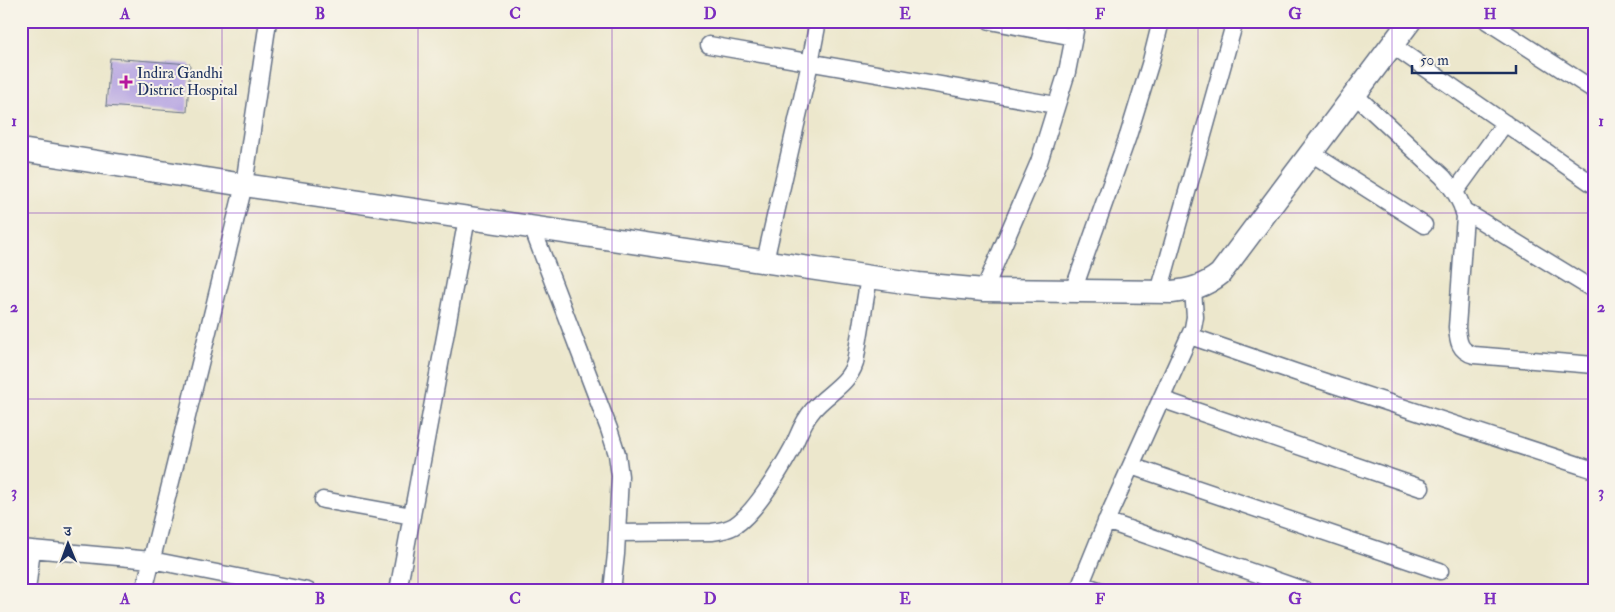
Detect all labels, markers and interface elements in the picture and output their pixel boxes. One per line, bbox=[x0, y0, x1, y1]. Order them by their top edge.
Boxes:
text: A bbox=[119, 4, 131, 24]
text: B bbox=[315, 4, 325, 24]
text: C bbox=[509, 4, 521, 24]
text: D bbox=[703, 4, 717, 24]
text: E bbox=[899, 4, 911, 24]
text: F bbox=[1095, 4, 1105, 24]
text: G bbox=[1288, 4, 1302, 24]
text: H bbox=[1483, 4, 1497, 24]
scale bar bbox=[1412, 42, 1516, 74]
text: 50 m bbox=[1420, 51, 1449, 70]
place label: Indira Gandhi District Hospital bbox=[137, 64, 238, 101]
marker: Indira Gandhi District Hospital bbox=[119, 75, 133, 89]
text: 1 bbox=[11, 111, 17, 131]
text: 1 bbox=[1598, 111, 1604, 131]
text: 2 bbox=[10, 297, 18, 317]
text: 2 bbox=[1597, 297, 1605, 317]
text: 3 bbox=[11, 482, 17, 502]
text: 3 bbox=[1598, 482, 1604, 502]
north arrow bbox=[42, 520, 92, 570]
text: उ bbox=[63, 523, 72, 540]
text: A bbox=[119, 589, 131, 609]
text: B bbox=[315, 589, 325, 609]
text: C bbox=[509, 589, 521, 609]
text: D bbox=[703, 589, 717, 609]
text: E bbox=[899, 589, 911, 609]
text: F bbox=[1095, 589, 1105, 609]
text: G bbox=[1288, 589, 1302, 609]
text: H bbox=[1483, 589, 1497, 609]

